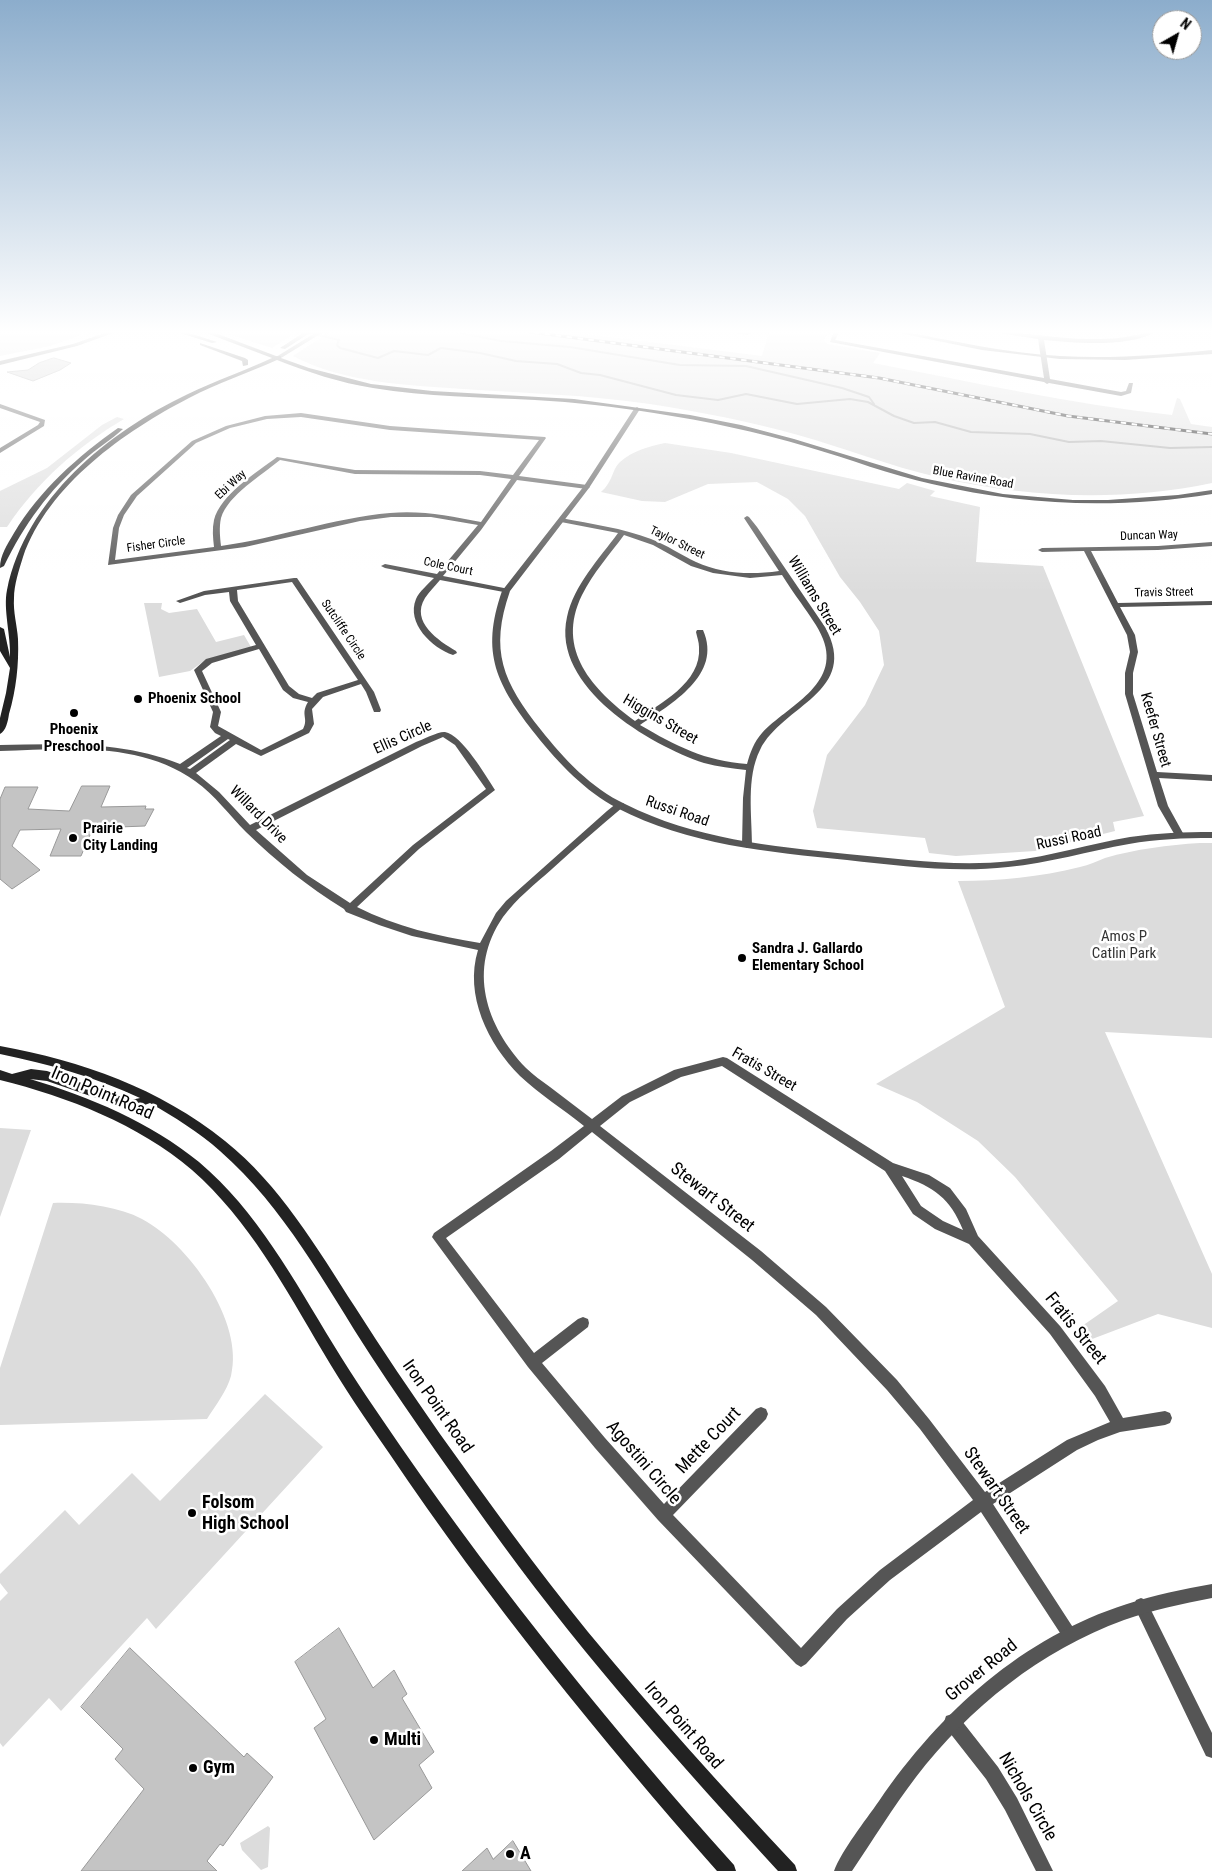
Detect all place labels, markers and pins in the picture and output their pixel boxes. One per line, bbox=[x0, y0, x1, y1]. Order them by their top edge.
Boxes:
place label: Phoenix School bbox=[148, 690, 241, 708]
marker: Phoenix School bbox=[132, 693, 144, 705]
marker: Phoenix Preschool bbox=[68, 707, 80, 719]
place label: Phoenix Preschool bbox=[44, 721, 104, 756]
place label: Prairie City Landing bbox=[83, 820, 158, 855]
marker: Prairie City Landing bbox=[67, 832, 79, 844]
place label: Sandra J. Gallardo Elementary School bbox=[752, 940, 864, 975]
marker: Sandra J. Gallardo Elementary School bbox=[736, 952, 748, 964]
place label: Folsom High School bbox=[202, 1492, 289, 1535]
marker: Folsom High School bbox=[186, 1507, 198, 1519]
place label: Multi bbox=[384, 1729, 421, 1751]
marker: Multi bbox=[368, 1734, 380, 1746]
place label: Gym bbox=[203, 1757, 235, 1779]
marker: Gym bbox=[187, 1762, 199, 1774]
place label: A bbox=[520, 1843, 531, 1865]
marker: A bbox=[504, 1848, 516, 1860]

